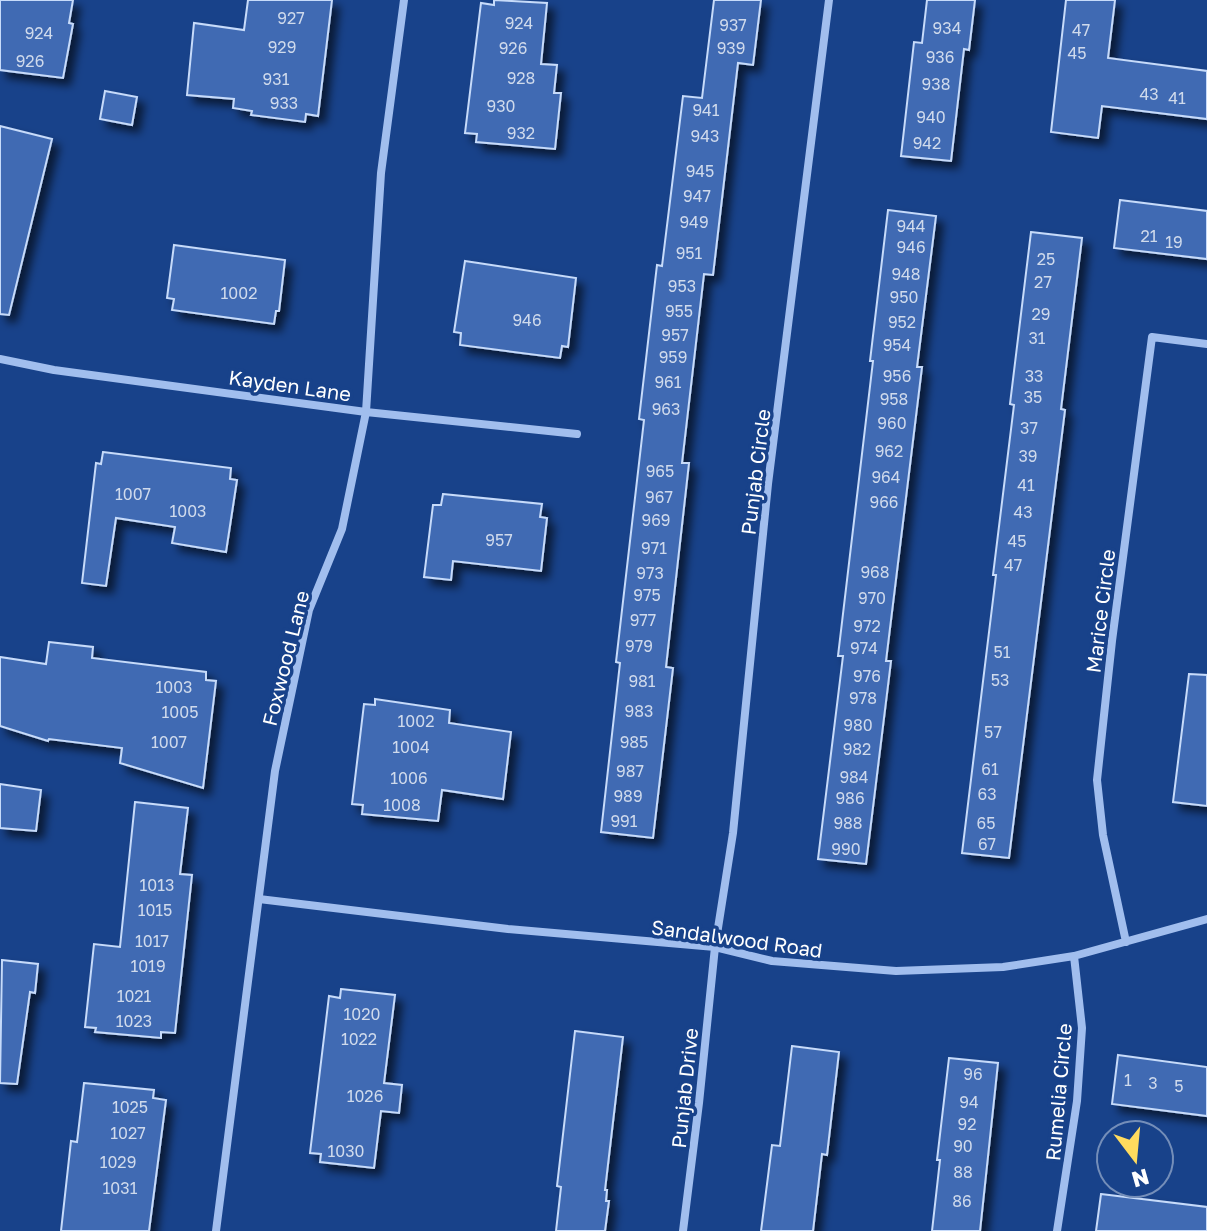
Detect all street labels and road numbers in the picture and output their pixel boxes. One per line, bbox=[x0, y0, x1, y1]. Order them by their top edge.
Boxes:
street label: Kayden Lane bbox=[227, 365, 353, 405]
street label: Punjab Circle bbox=[735, 408, 775, 536]
street label: Marice Circle bbox=[1081, 548, 1119, 674]
street label: Foxwood Lane bbox=[257, 588, 313, 728]
street label: Sandalwood Road bbox=[650, 914, 824, 962]
street label: Rumelia Circle bbox=[1040, 1022, 1076, 1162]
street label: Punjab Drive bbox=[666, 1027, 702, 1149]

